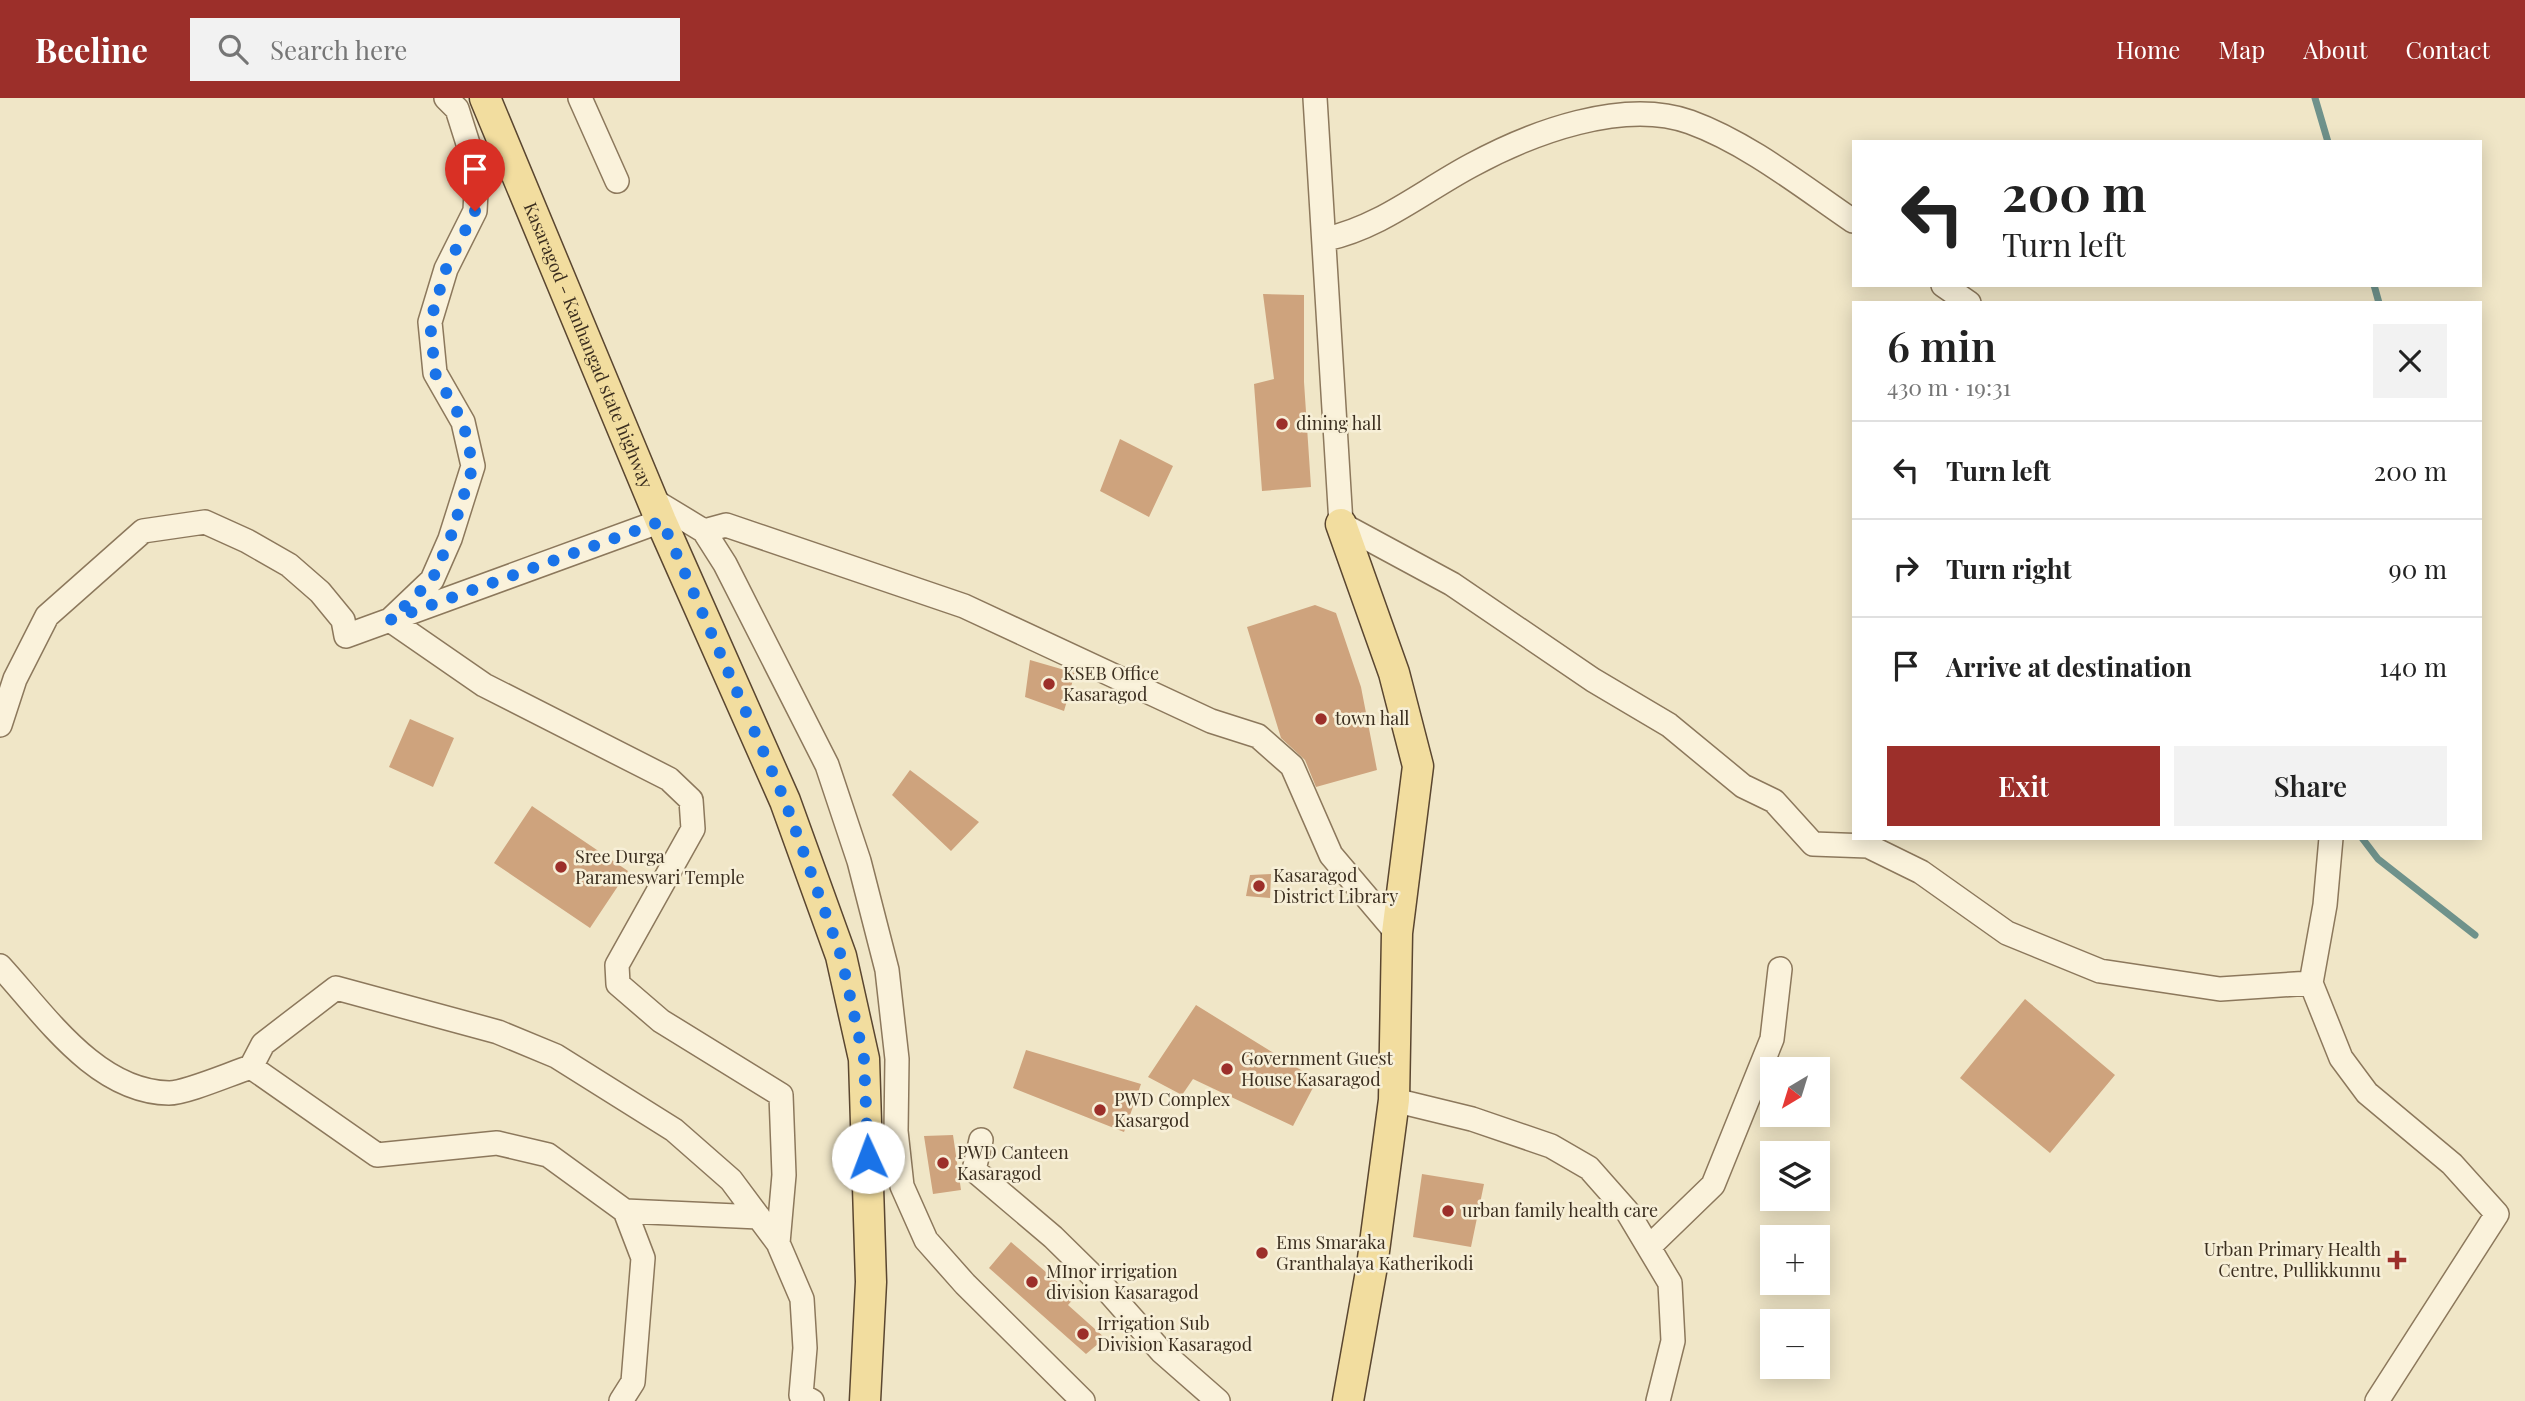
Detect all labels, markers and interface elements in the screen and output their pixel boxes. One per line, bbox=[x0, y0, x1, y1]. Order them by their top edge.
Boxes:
search box bbox=[190, 18, 680, 81]
text: Beeline bbox=[35, 27, 148, 71]
icon: search bbox=[214, 30, 252, 68]
text: Search here bbox=[270, 32, 407, 67]
text: Home bbox=[2116, 33, 2180, 65]
text: Map bbox=[2218, 33, 2265, 65]
text: About bbox=[2303, 33, 2367, 65]
text: Contact bbox=[2405, 33, 2490, 65]
pin bbox=[445, 139, 505, 211]
icon: arrive bbox=[456, 150, 494, 188]
text: 200 m bbox=[2002, 159, 2147, 224]
icon: left bbox=[1887, 168, 1978, 259]
street label: Kasaragod - Kanhangad state highway bbox=[519, 198, 659, 492]
text: Turn left bbox=[2002, 222, 2126, 265]
text: 6 min bbox=[1887, 317, 1996, 373]
button: close bbox=[2373, 324, 2447, 398]
text: 430 m · 19:31 bbox=[1887, 371, 2011, 402]
place label: dining hall bbox=[1296, 411, 1382, 435]
marker: dining hall bbox=[1274, 416, 1290, 432]
icon: left bbox=[1887, 451, 1925, 489]
text: Turn left bbox=[1946, 453, 2051, 488]
text: 200 m bbox=[2374, 453, 2447, 488]
icon: right bbox=[1887, 549, 1925, 587]
text: Turn right bbox=[1946, 551, 2072, 586]
text: 90 m bbox=[2389, 551, 2447, 586]
icon: arrive bbox=[1887, 647, 1925, 685]
text: Arrive at destination bbox=[1946, 649, 2192, 684]
text: 140 m bbox=[2379, 649, 2447, 684]
place label: KSEB Office Kasaragod bbox=[1063, 661, 1159, 706]
marker: KSEB Office Kasaragod bbox=[1041, 676, 1057, 692]
place label: town hall bbox=[1335, 706, 1410, 730]
marker: town hall bbox=[1313, 711, 1329, 727]
button: Exit bbox=[1887, 746, 2160, 826]
button: Share bbox=[2174, 746, 2447, 826]
place label: Sree Durga Parameswari Temple bbox=[575, 844, 745, 889]
marker: Sree Durga Parameswari Temple bbox=[553, 859, 569, 875]
place label: Kasaragod District Library bbox=[1273, 863, 1398, 908]
marker: Kasaragod District Library bbox=[1251, 878, 1267, 894]
place label: Government Guest House Kasaragod bbox=[1241, 1046, 1394, 1091]
north arrow bbox=[1760, 1057, 1830, 1127]
map controls bbox=[1760, 1057, 1830, 1379]
marker: Government Guest House Kasaragod bbox=[1219, 1061, 1235, 1077]
place label: PWD Complex Kasargod bbox=[1114, 1087, 1231, 1132]
marker: PWD Complex Kasargod bbox=[1092, 1102, 1108, 1118]
position arrow bbox=[831, 1120, 905, 1194]
place label: PWD Canteen Kasaragod bbox=[957, 1140, 1069, 1185]
button: layers bbox=[1760, 1141, 1830, 1211]
marker: PWD Canteen Kasaragod bbox=[935, 1155, 951, 1171]
place label: urban family health care bbox=[1462, 1198, 1658, 1222]
marker: urban family health care bbox=[1440, 1203, 1456, 1219]
button: + bbox=[1760, 1225, 1830, 1295]
place label: Ems Smaraka Granthalaya Katherikodi bbox=[1276, 1230, 1474, 1275]
place label: Urban Primary Health Centre, Pullikkunnu bbox=[2204, 1237, 2382, 1282]
marker: Ems Smaraka Granthalaya Katherikodi bbox=[1254, 1245, 1270, 1261]
marker: Urban Primary Health Centre, Pullikkunnu bbox=[2387, 1250, 2407, 1270]
place label: MInor irrigation division Kasaragod bbox=[1046, 1259, 1199, 1304]
marker: MInor irrigation division Kasaragod bbox=[1024, 1274, 1040, 1290]
button: − bbox=[1760, 1309, 1830, 1379]
place label: Irrigation Sub Division Kasaragod bbox=[1097, 1311, 1253, 1356]
marker: Irrigation Sub Division Kasaragod bbox=[1075, 1326, 1091, 1342]

